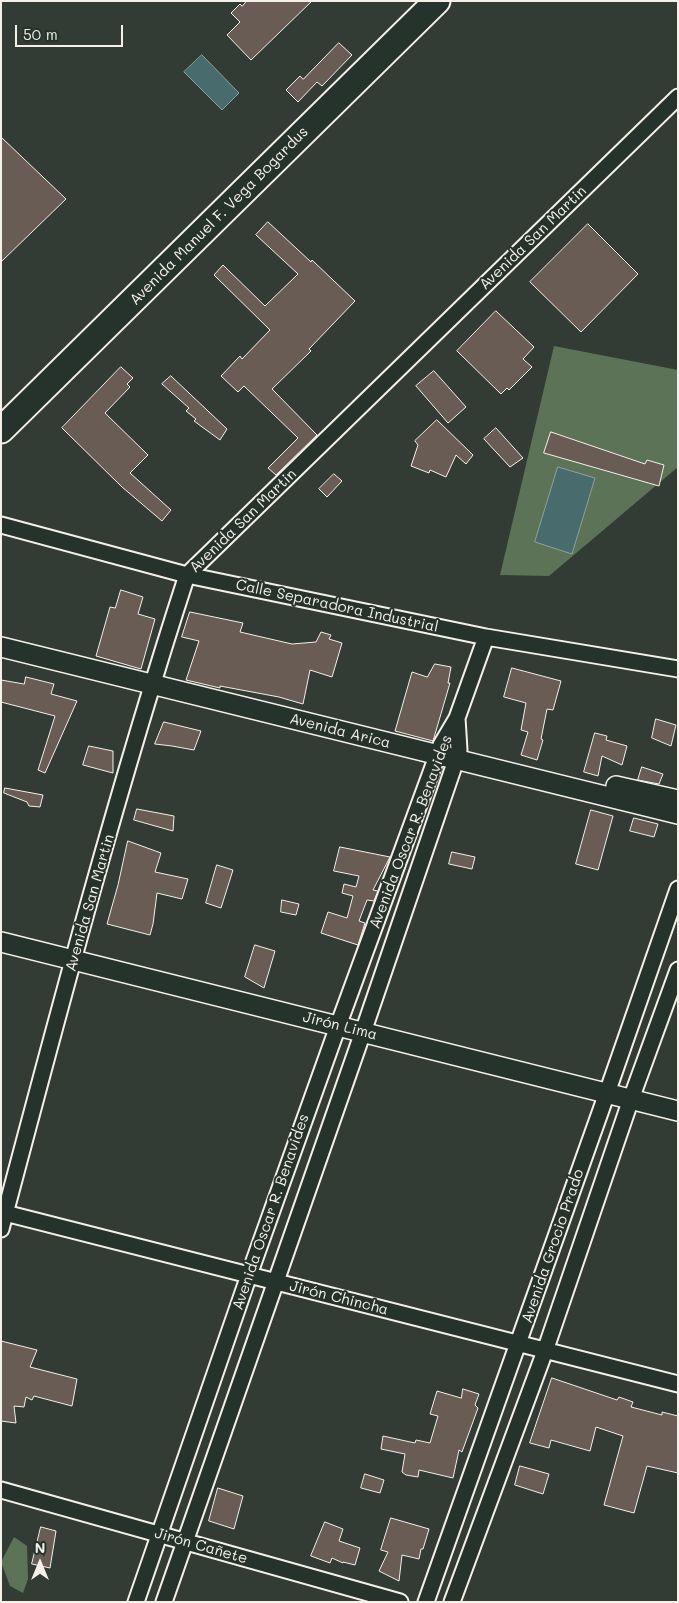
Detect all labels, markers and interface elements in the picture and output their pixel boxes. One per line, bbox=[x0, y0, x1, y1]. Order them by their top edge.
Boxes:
scale bar bbox=[18, 15, 125, 47]
text: 50 m bbox=[23, 24, 58, 44]
street label: Avenida Manuel F. Vega Bogardus bbox=[126, 123, 312, 309]
street label: Avenida San Martin bbox=[476, 182, 590, 294]
street label: Avenida San Martin bbox=[186, 465, 300, 577]
street label: Calle Separadora Industrial bbox=[234, 576, 440, 636]
street label: Avenida Arica bbox=[288, 710, 392, 752]
street label: Avenida Oscar R. Benavides bbox=[366, 733, 456, 931]
street label: Avenida San Martin bbox=[62, 832, 118, 974]
street label: Jirón Lima bbox=[301, 1008, 379, 1044]
street label: Avenida Oscar R. Benavides bbox=[229, 1112, 313, 1312]
street label: Avenida Grocio Prado bbox=[518, 1167, 588, 1325]
street label: Jirón Chincha bbox=[288, 1277, 390, 1319]
street label: Jirón Cañete bbox=[152, 1524, 250, 1568]
north arrow bbox=[15, 1538, 65, 1588]
text: N bbox=[35, 1538, 45, 1557]

